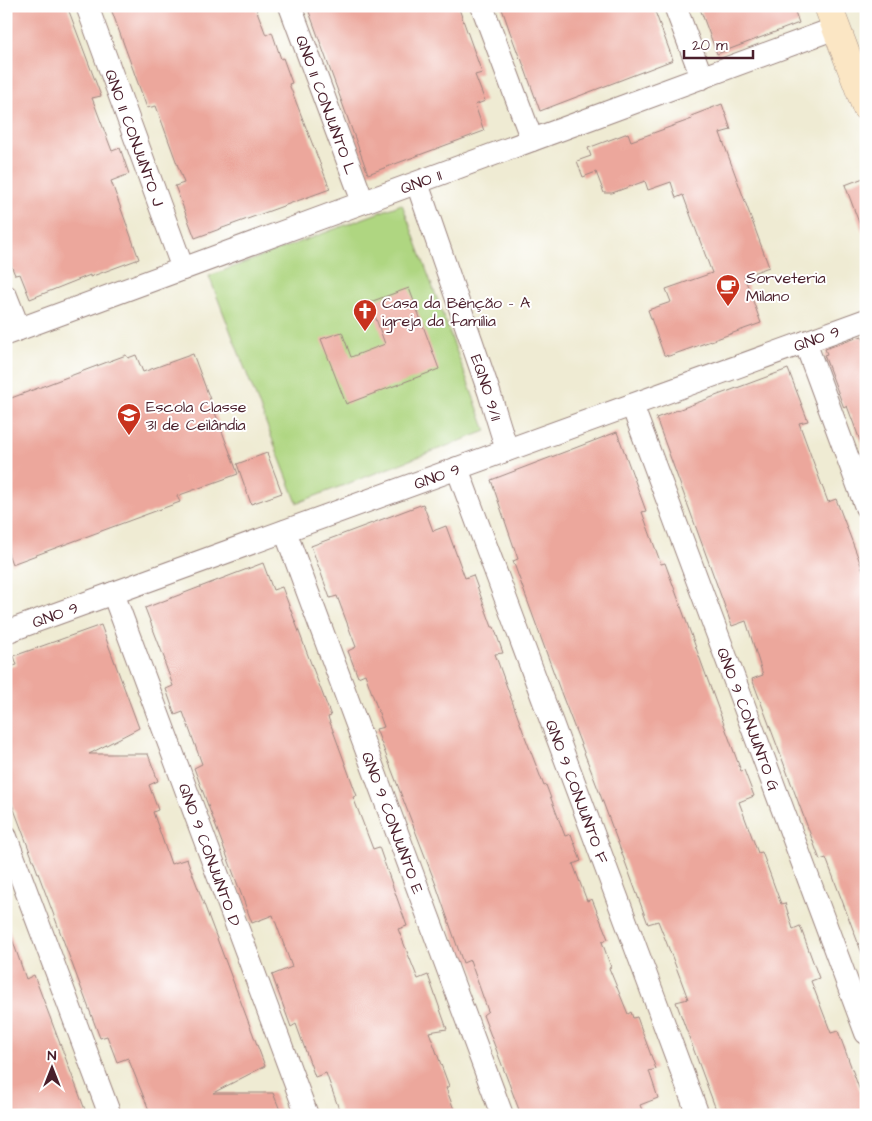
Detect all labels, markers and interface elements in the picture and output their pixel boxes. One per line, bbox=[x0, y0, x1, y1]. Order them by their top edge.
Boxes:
scale bar bbox=[684, 28, 753, 60]
street label: QNO 11 CONJUNTO L bbox=[290, 32, 362, 177]
text: 20 m bbox=[692, 35, 728, 56]
street label: QNO 11 CONJUNTO J bbox=[99, 66, 169, 210]
street label: QNO 11 bbox=[397, 164, 445, 200]
place label: Sorveteria Milano bbox=[746, 267, 826, 307]
cafe icon: Sorveteria Milano bbox=[715, 273, 741, 307]
place label: Casa da Bênção - A igreja da família bbox=[382, 292, 530, 333]
church icon: Casa da Bênção - A igreja da família bbox=[352, 298, 378, 332]
street label: QNO 9 bbox=[791, 320, 843, 357]
street label: EQNO 9/11 bbox=[465, 352, 507, 423]
place label: Escola Classe 31 de Ceilândia bbox=[146, 396, 247, 436]
school or university icon: Escola Classe 31 de Ceilândia bbox=[116, 402, 142, 436]
street label: QNO 9 bbox=[411, 458, 463, 495]
street label: QNO 9 bbox=[29, 597, 81, 634]
street label: QNO 9 CONJUNTO G bbox=[711, 644, 785, 794]
street label: QNO 9 CONJUNTO F bbox=[540, 717, 613, 867]
street label: QNO 9 CONJUNTO E bbox=[356, 749, 429, 898]
street label: QNO 9 CONJUNTO D bbox=[173, 780, 246, 930]
north arrow bbox=[28, 1044, 78, 1094]
text: N bbox=[48, 1046, 57, 1066]

